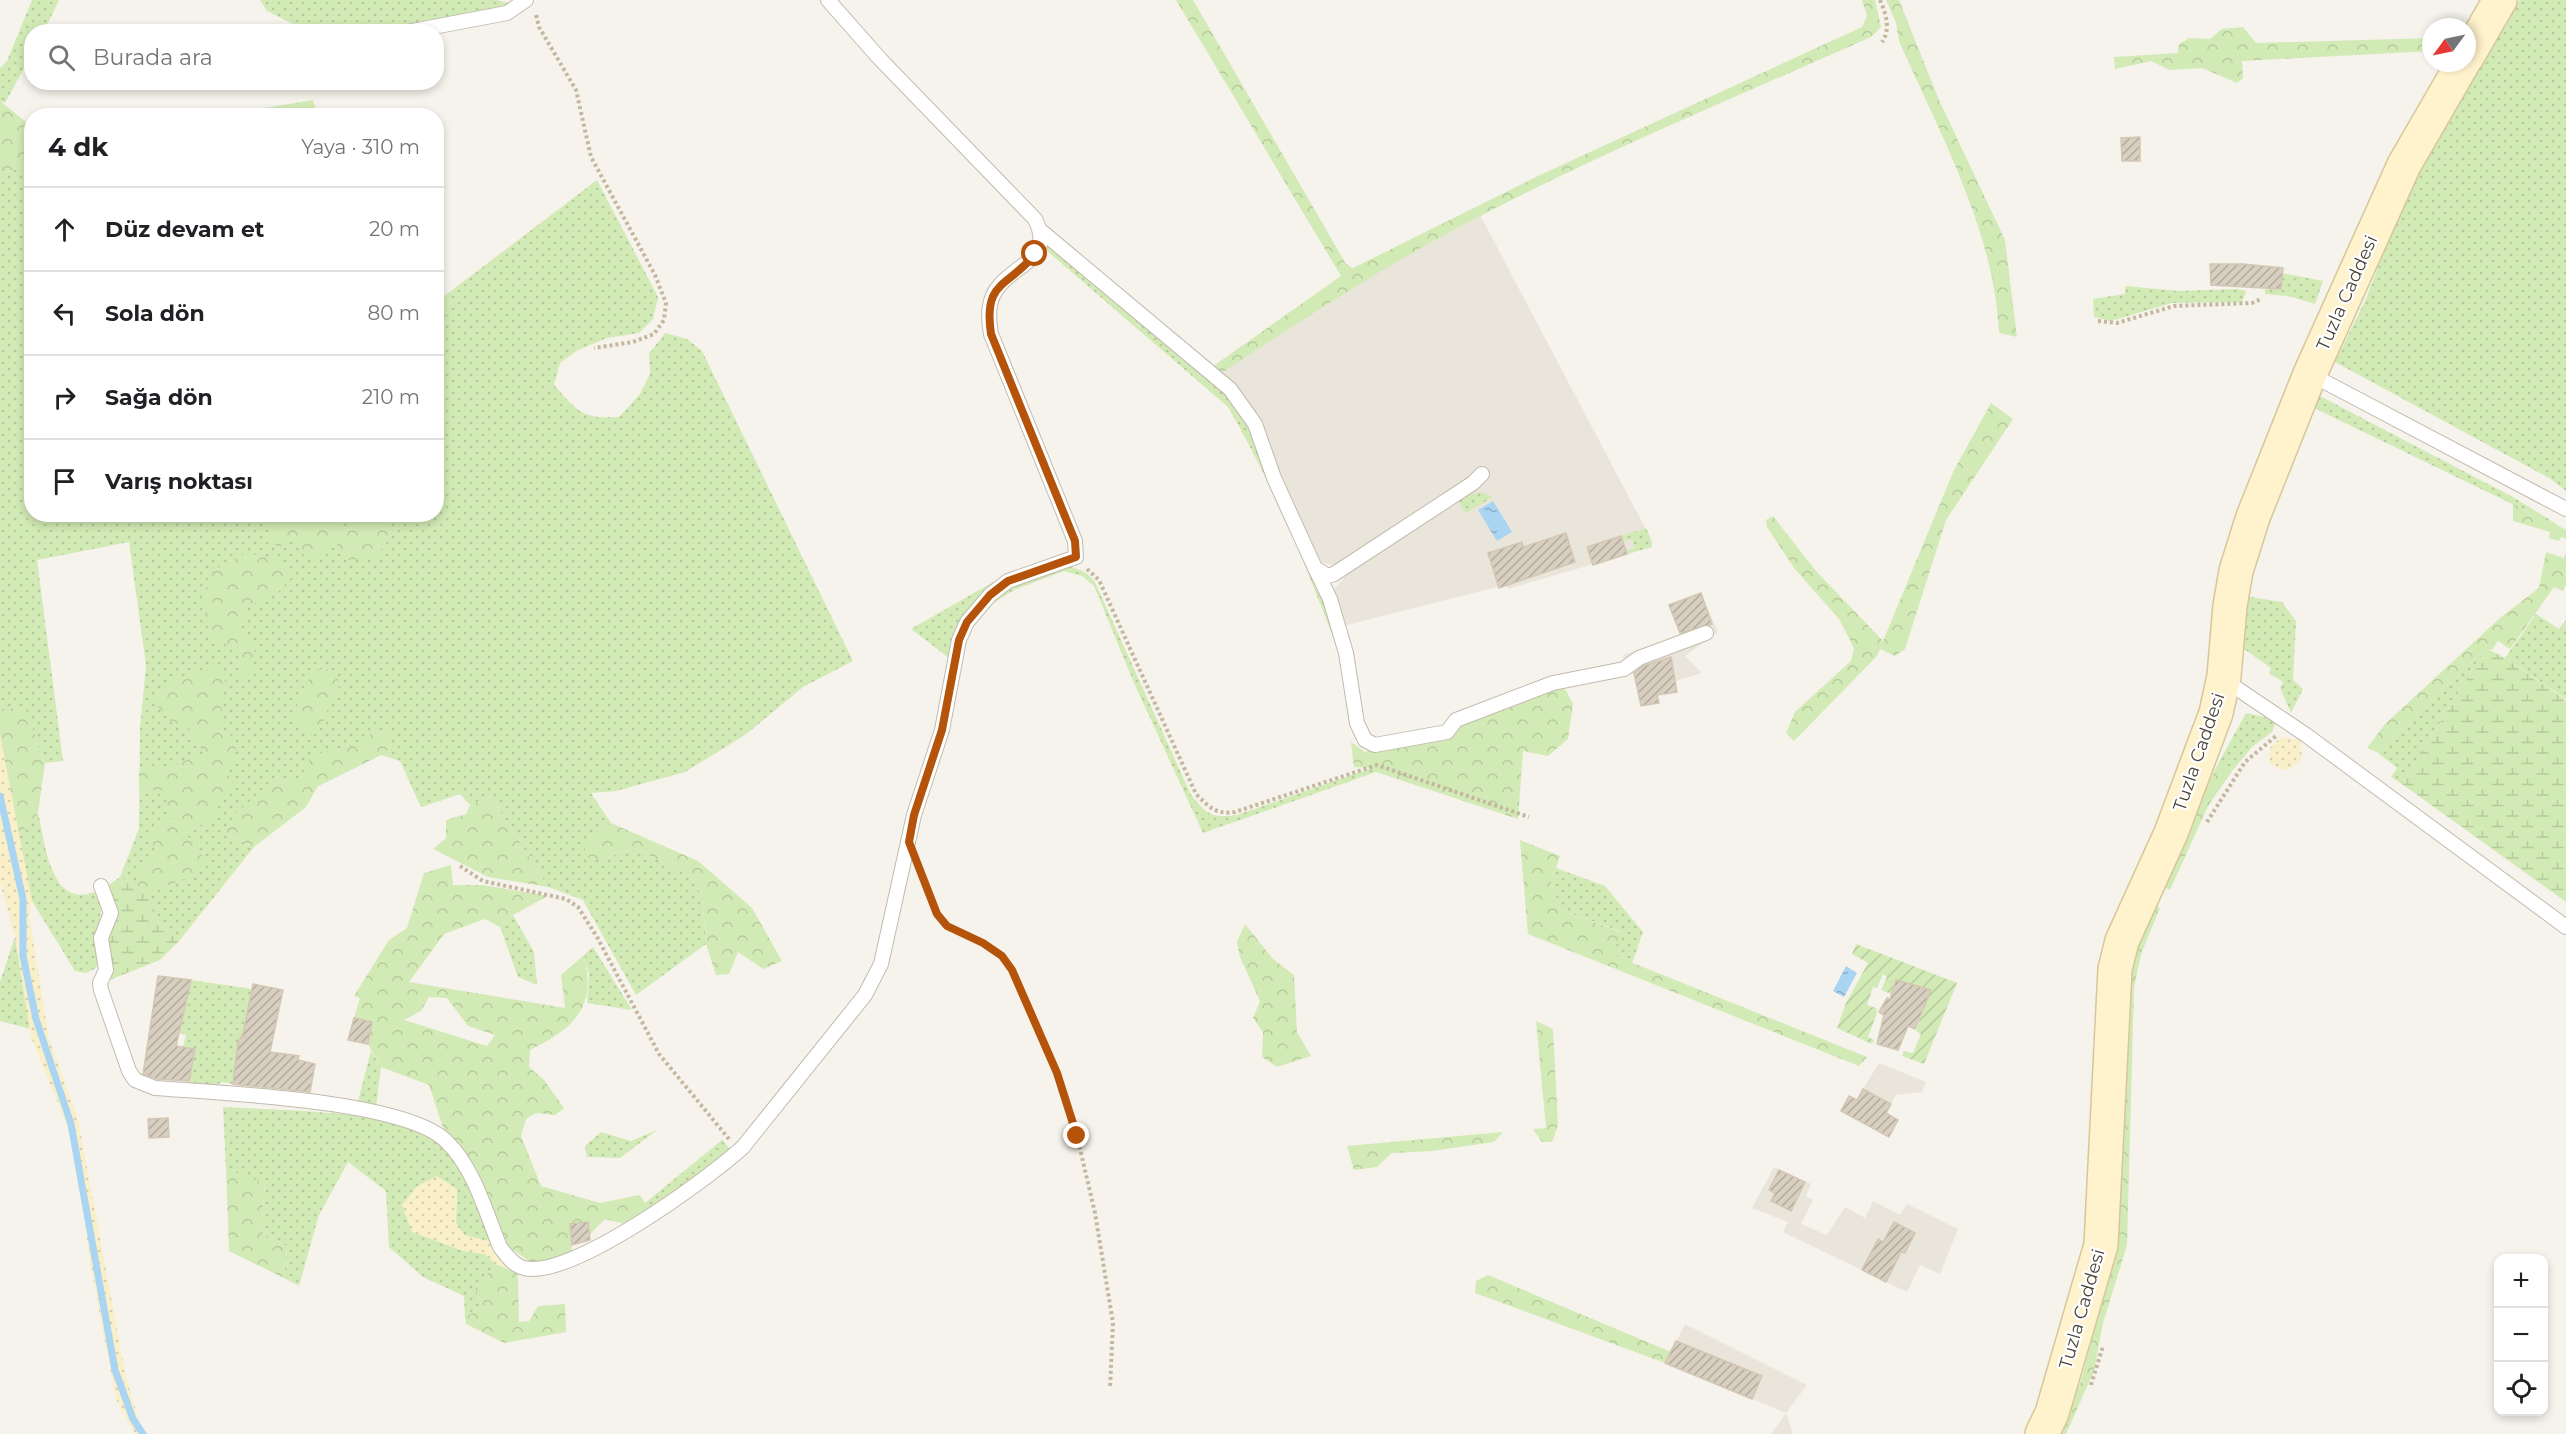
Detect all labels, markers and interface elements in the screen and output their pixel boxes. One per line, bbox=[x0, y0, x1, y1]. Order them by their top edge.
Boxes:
north arrow bbox=[2422, 18, 2476, 72]
search box bbox=[24, 24, 444, 90]
icon: search bbox=[45, 41, 78, 74]
text: Burada ara bbox=[93, 44, 213, 71]
text: 4 dk bbox=[48, 131, 108, 163]
text: Yaya · 310 m bbox=[301, 135, 420, 159]
icon: ahead bbox=[48, 213, 81, 246]
text: Düz devam et bbox=[105, 216, 264, 243]
text: 20 m bbox=[369, 217, 420, 241]
street label: Tuzla Caddesi bbox=[2312, 232, 2382, 354]
route start bbox=[1021, 240, 1047, 266]
icon: left bbox=[48, 297, 81, 330]
text: Sola dön bbox=[105, 300, 205, 327]
text: 80 m bbox=[368, 301, 420, 325]
icon: right bbox=[48, 381, 81, 414]
text: Sağa dön bbox=[105, 384, 213, 411]
text: 210 m bbox=[362, 385, 420, 409]
icon: arrive bbox=[48, 465, 81, 498]
text: Varış noktası bbox=[105, 468, 253, 495]
street label: Tuzla Caddesi bbox=[2168, 690, 2230, 814]
route end bbox=[1063, 1122, 1089, 1148]
street label: Tuzla Caddesi bbox=[2054, 1247, 2110, 1371]
map controls bbox=[2494, 1254, 2548, 1416]
button: + bbox=[2494, 1254, 2548, 1308]
button: − bbox=[2494, 1308, 2548, 1362]
button: locate bbox=[2494, 1362, 2548, 1416]

